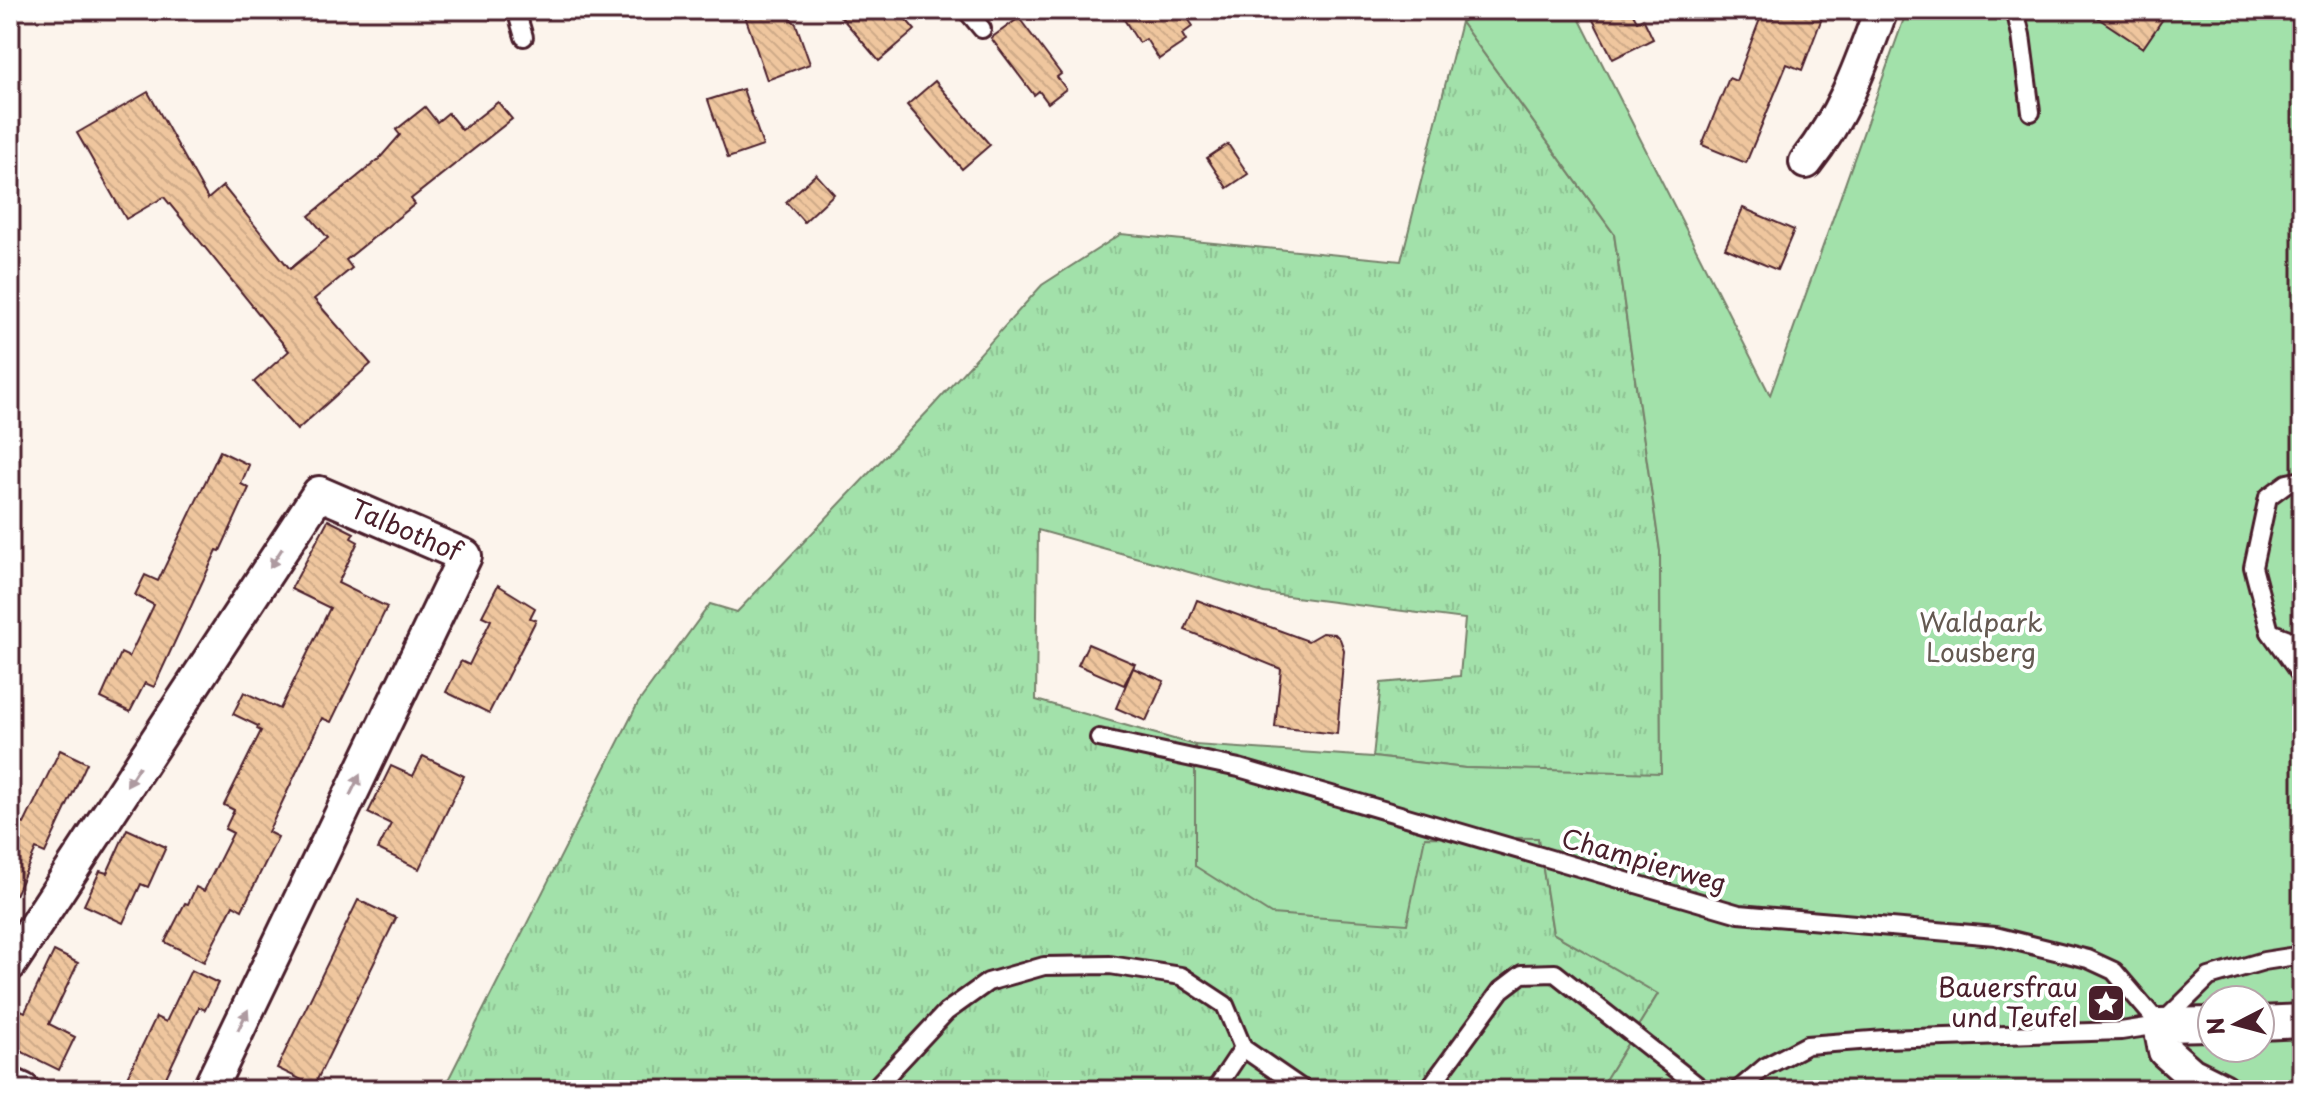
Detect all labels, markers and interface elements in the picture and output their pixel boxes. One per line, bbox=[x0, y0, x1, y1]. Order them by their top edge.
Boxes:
street label: Talbothof bbox=[345, 488, 470, 571]
one-way arrow bbox=[269, 548, 284, 569]
park label: Waldpark Lousberg bbox=[1919, 602, 2043, 671]
one-way arrow bbox=[127, 765, 141, 787]
one-way arrow bbox=[349, 774, 362, 797]
street label: Champierweg bbox=[1557, 817, 1732, 902]
place label: Bauersfrau und Teufel bbox=[1938, 967, 2078, 1036]
place icon: Bauersfrau und Teufel bbox=[2085, 982, 2127, 1024]
north arrow bbox=[2196, 984, 2276, 1064]
one-way arrow bbox=[236, 1008, 250, 1031]
text: N bbox=[2197, 1016, 2232, 1037]

